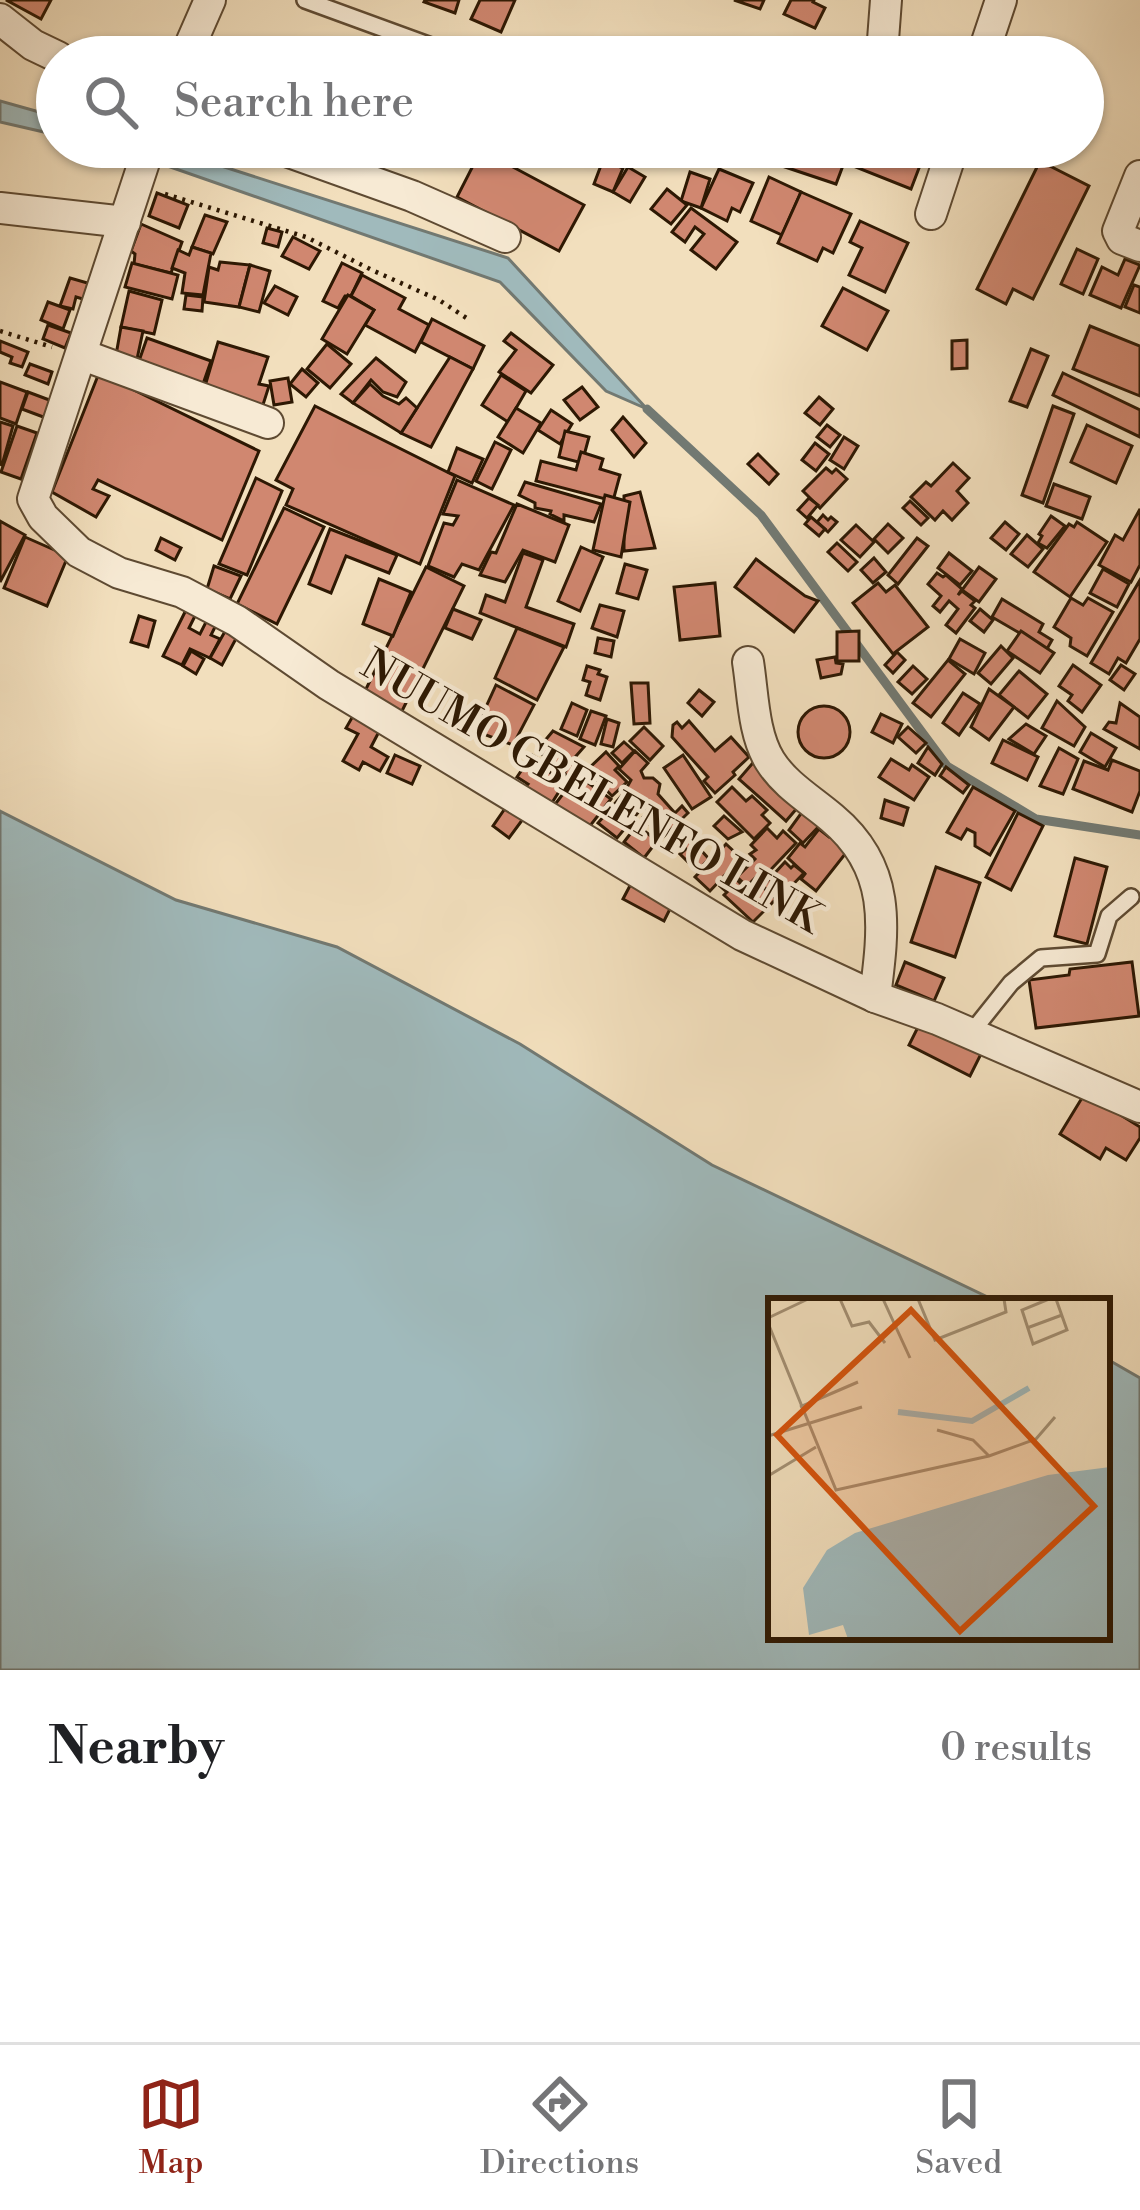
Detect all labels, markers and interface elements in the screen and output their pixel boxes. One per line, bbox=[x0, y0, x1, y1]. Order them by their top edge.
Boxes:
search box bbox=[36, 36, 1104, 168]
icon: search bbox=[78, 69, 144, 135]
text: Search here bbox=[174, 74, 414, 131]
street label: NUUMO GBELENFO LINK bbox=[351, 639, 832, 947]
inset map bbox=[768, 1298, 1110, 1640]
text: Nearby bbox=[48, 1716, 224, 1780]
text: 0 results bbox=[940, 1724, 1092, 1773]
tab: Map bbox=[138, 2071, 204, 2184]
tab: Directions bbox=[480, 2071, 639, 2184]
tab: Saved bbox=[915, 2071, 1002, 2184]

